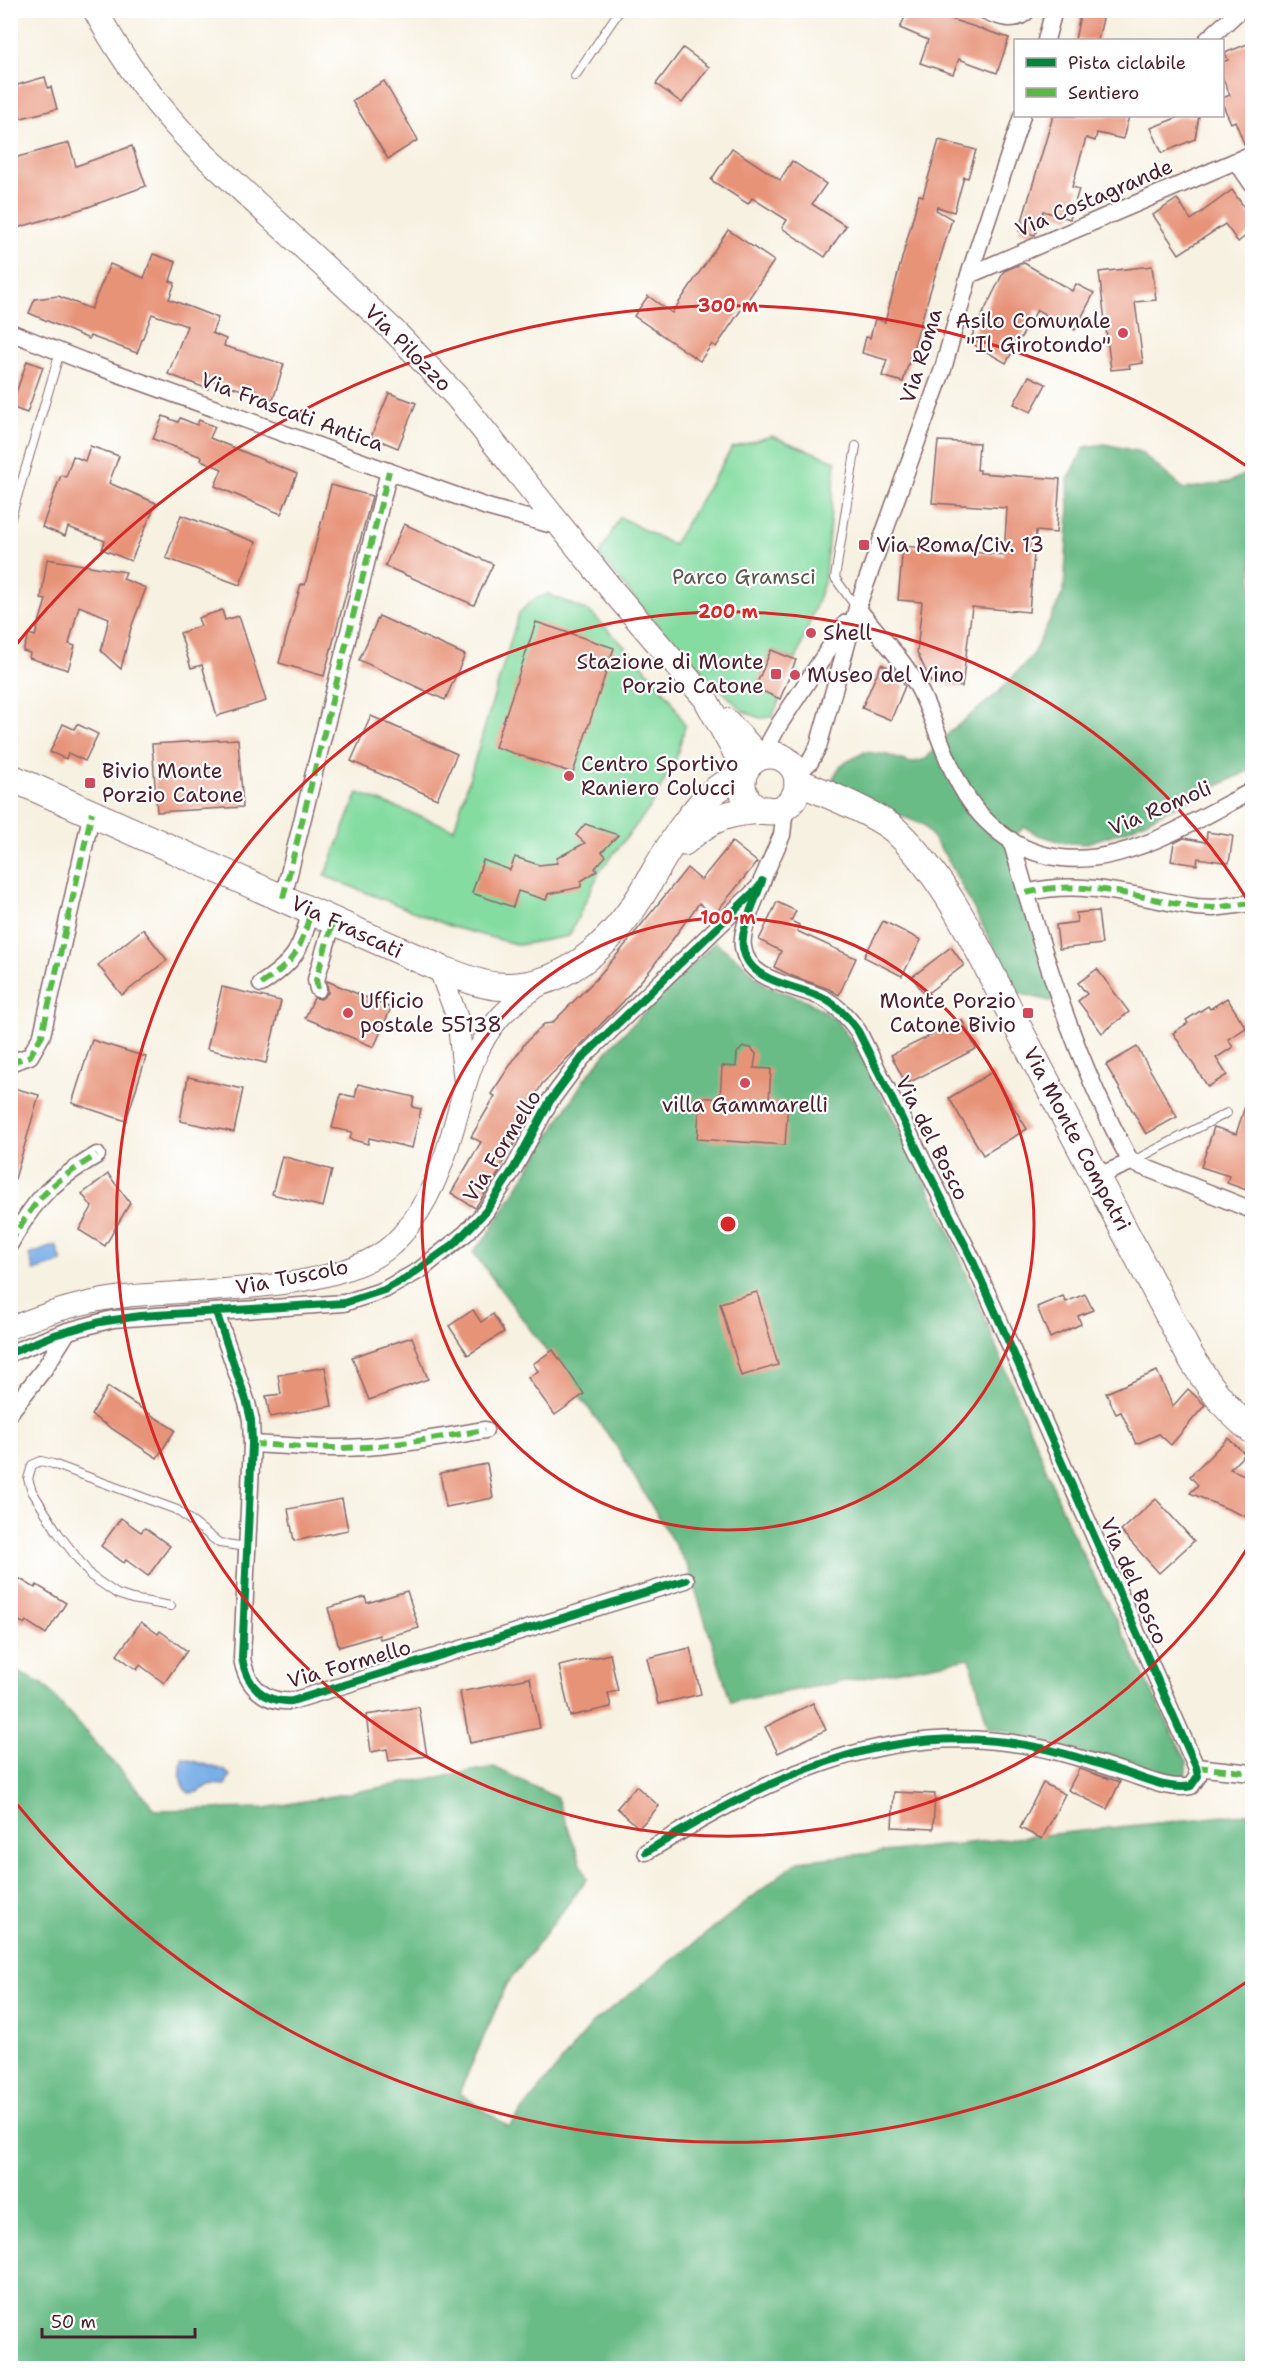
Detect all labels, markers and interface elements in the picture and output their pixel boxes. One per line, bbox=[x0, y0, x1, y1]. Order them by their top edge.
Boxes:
legend bbox=[1014, 39, 1224, 117]
text: Pista ciclabile bbox=[1068, 51, 1186, 75]
text: Sentiero bbox=[1068, 81, 1139, 105]
street label: Via Costagrande bbox=[1011, 152, 1177, 244]
text: 300 m bbox=[698, 294, 759, 318]
street label: Via Pilozzo bbox=[358, 298, 458, 398]
street label: Via Roma bbox=[893, 305, 949, 407]
place label: Asilo Comunale "Il Girotondo" bbox=[955, 307, 1111, 359]
marker: Asilo Comunale "Il Girotondo" bbox=[1116, 326, 1130, 340]
street label: Via Frascati Antica bbox=[197, 366, 387, 458]
place label: Via Roma/Civ. 13 bbox=[876, 531, 1044, 559]
marker: Via Roma/Civ. 13 bbox=[857, 538, 871, 552]
park label: Parco Gramsci bbox=[672, 563, 816, 591]
text: 200 m bbox=[698, 600, 759, 624]
place label: Shell bbox=[823, 619, 872, 647]
marker: Shell bbox=[804, 626, 818, 640]
place label: Stazione di Monte Porzio Catone bbox=[577, 648, 764, 700]
place label: Museo del Vino bbox=[807, 661, 964, 689]
marker: Stazione di Monte Porzio Catone bbox=[769, 667, 783, 681]
marker: Museo del Vino bbox=[788, 668, 802, 682]
place label: Centro Sportivo Raniero Colucci bbox=[581, 750, 738, 802]
place label: Bivio Monte Porzio Catone bbox=[102, 757, 244, 809]
marker: Centro Sportivo Raniero Colucci bbox=[562, 769, 576, 783]
street label: Via Romoli bbox=[1104, 774, 1216, 842]
marker: Bivio Monte Porzio Catone bbox=[83, 776, 97, 790]
street label: Via Frascati bbox=[287, 889, 407, 965]
text: 100 m bbox=[700, 906, 756, 930]
place label: Ufficio postale 55138 bbox=[360, 987, 502, 1039]
place label: Monte Porzio Catone Bivio bbox=[879, 987, 1016, 1039]
marker: Ufficio postale 55138 bbox=[341, 1006, 355, 1020]
marker: Monte Porzio Catone Bivio bbox=[1021, 1006, 1035, 1020]
street label: Via Monte Compatri bbox=[1017, 1042, 1137, 1236]
street label: Via del Bosco bbox=[889, 1071, 975, 1205]
marker: villa Gammarelli bbox=[738, 1076, 752, 1090]
street label: Via Formello bbox=[456, 1085, 548, 1207]
place label: villa Gammarelli bbox=[662, 1091, 828, 1119]
centre of rings bbox=[718, 1214, 738, 1234]
street label: Via Tuscolo bbox=[233, 1252, 351, 1302]
street label: Via del Bosco bbox=[1094, 1513, 1174, 1649]
street label: Via Formello bbox=[284, 1633, 414, 1695]
scale bar bbox=[42, 2301, 195, 2339]
text: 50 m bbox=[51, 2310, 96, 2334]

